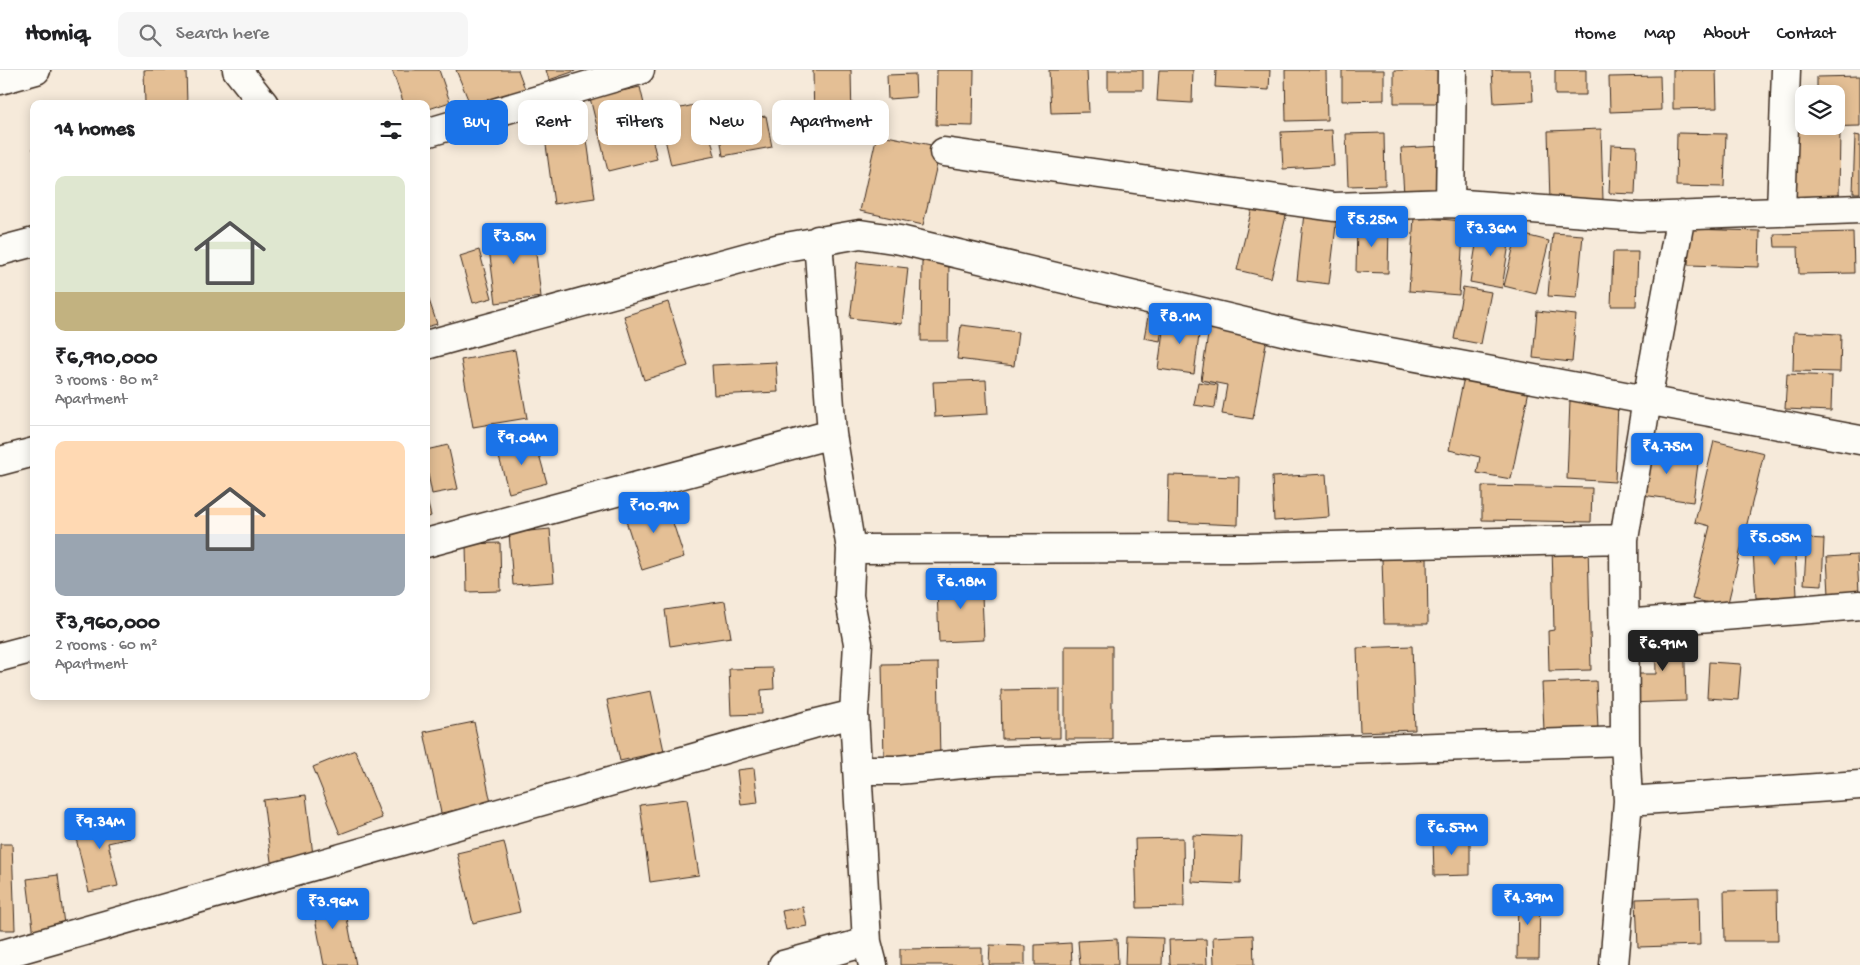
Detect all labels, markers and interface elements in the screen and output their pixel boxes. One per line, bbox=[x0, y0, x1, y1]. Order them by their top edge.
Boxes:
search box bbox=[118, 12, 468, 57]
text: Homiq bbox=[25, 20, 88, 49]
icon: search bbox=[136, 21, 164, 49]
text: Search here bbox=[176, 23, 269, 46]
text: Home bbox=[1574, 24, 1616, 45]
text: Map bbox=[1644, 24, 1675, 45]
text: About bbox=[1703, 24, 1749, 45]
text: Contact bbox=[1777, 24, 1835, 45]
map controls bbox=[1795, 85, 1845, 135]
button: layers bbox=[1795, 85, 1845, 135]
chip: Buy bbox=[445, 100, 508, 145]
chip: Rent bbox=[518, 100, 588, 145]
chip: Filters bbox=[598, 100, 681, 145]
chip: New bbox=[691, 100, 762, 145]
chip: Apartment bbox=[772, 100, 889, 145]
icon: filters bbox=[377, 116, 405, 144]
text: 14 homes bbox=[55, 118, 134, 143]
pin: ₹5.25M bbox=[1331, 206, 1413, 248]
icon: home bbox=[185, 208, 275, 298]
text: ₹5.25M bbox=[1347, 212, 1397, 231]
pin: ₹3.36M bbox=[1450, 214, 1532, 257]
text: ₹3.36M bbox=[1466, 221, 1516, 240]
pin: ₹3.5M bbox=[479, 222, 549, 265]
text: ₹3.5M bbox=[493, 229, 535, 248]
pin: ₹8.1M bbox=[1145, 302, 1215, 345]
text: ₹8.1M bbox=[1160, 309, 1200, 328]
text: ₹6,910,000 bbox=[55, 347, 158, 372]
text: 3 rooms · 80 m² bbox=[55, 372, 159, 391]
text: Apartment bbox=[55, 391, 127, 410]
pin: ₹9.04M bbox=[481, 424, 563, 466]
text: ₹9.04M bbox=[497, 430, 547, 449]
pin: ₹4.75M bbox=[1626, 432, 1708, 475]
text: ₹4.75M bbox=[1642, 439, 1692, 458]
icon: home bbox=[185, 474, 275, 564]
pin: ₹10.9M bbox=[613, 492, 695, 534]
text: ₹10.9M bbox=[630, 498, 678, 517]
pin: ₹5.05M bbox=[1734, 524, 1816, 566]
text: ₹5.05M bbox=[1749, 530, 1801, 549]
pin: ₹6.18M bbox=[920, 568, 1002, 610]
text: ₹6.18M bbox=[937, 574, 985, 593]
text: ₹3,960,000 bbox=[55, 612, 160, 637]
pin: ₹6.91M bbox=[1622, 630, 1704, 672]
text: ₹6.91M bbox=[1639, 636, 1687, 655]
text: 2 rooms · 60 m² bbox=[55, 637, 157, 656]
text: Apartment bbox=[55, 656, 127, 675]
pin: ₹9.34M bbox=[59, 808, 141, 850]
text: ₹9.34M bbox=[75, 814, 125, 833]
pin: ₹6.57M bbox=[1411, 814, 1493, 856]
text: ₹6.57M bbox=[1427, 820, 1477, 839]
pin: ₹4.39M bbox=[1487, 884, 1569, 926]
pin: ₹3.96M bbox=[292, 888, 374, 930]
text: ₹4.39M bbox=[1503, 890, 1553, 909]
text: ₹3.96M bbox=[308, 894, 358, 913]

